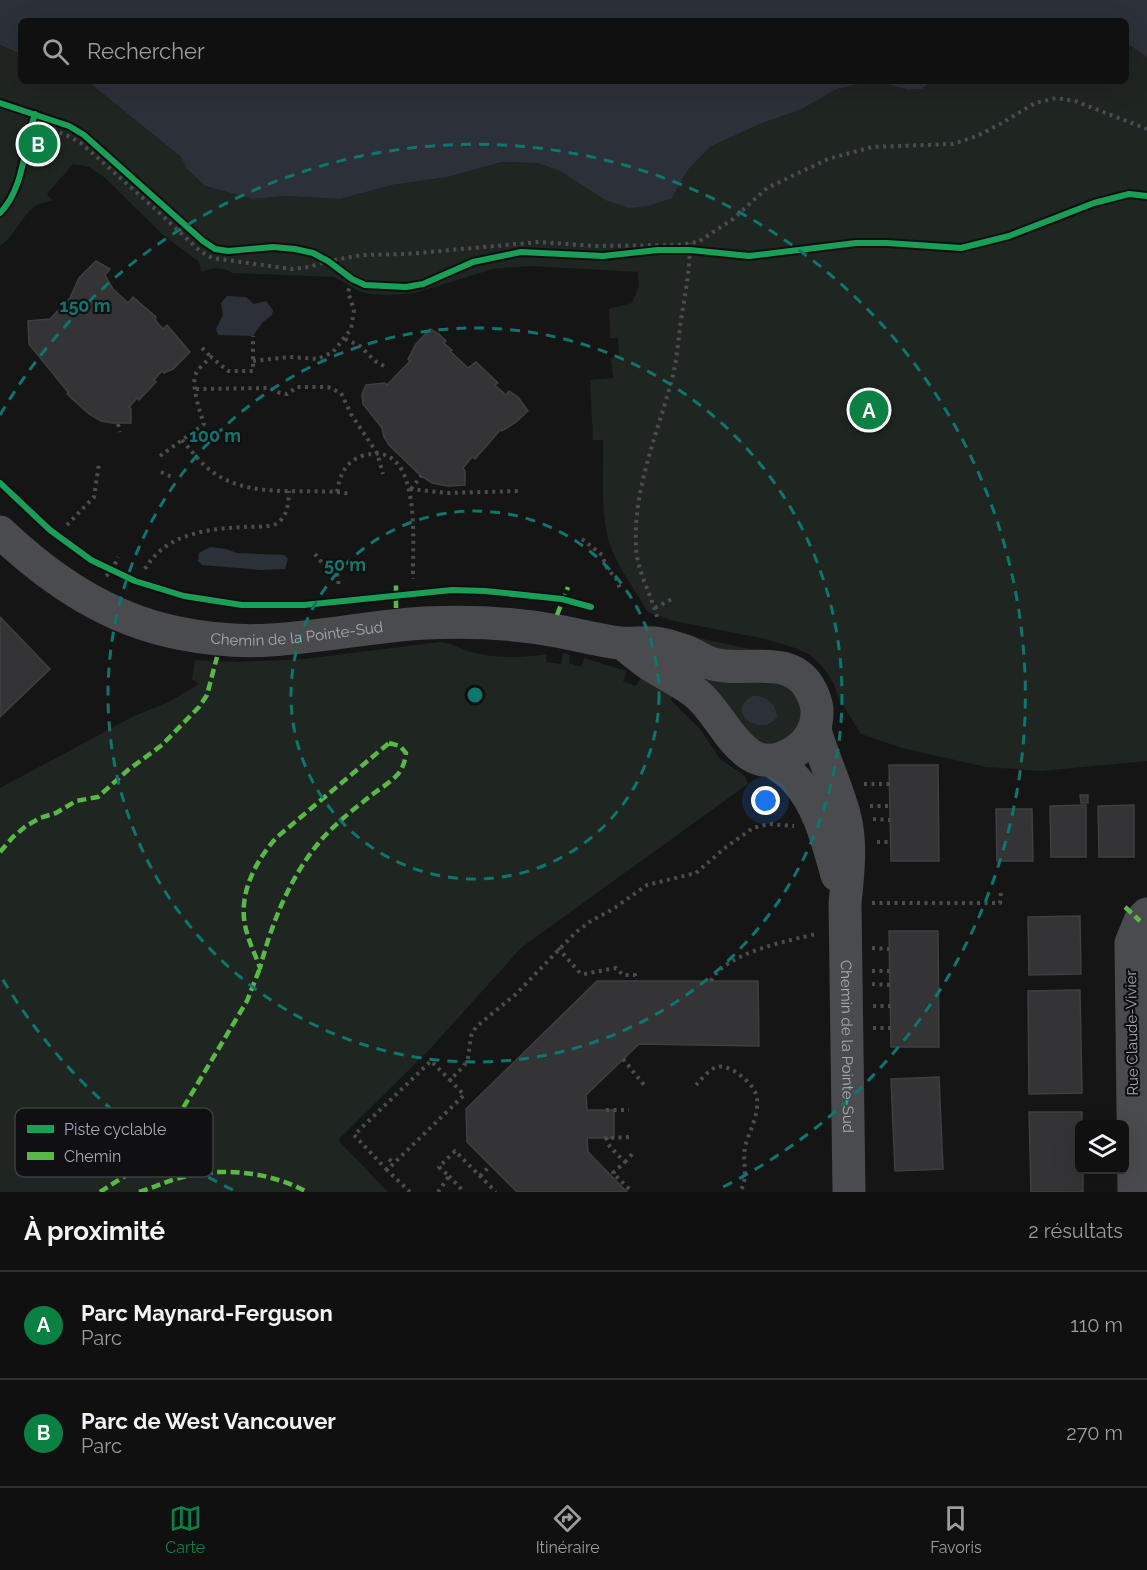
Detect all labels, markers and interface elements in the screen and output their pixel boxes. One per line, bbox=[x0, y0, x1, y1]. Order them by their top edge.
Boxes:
search box bbox=[18, 18, 1129, 84]
icon: search bbox=[39, 35, 72, 68]
text: Rechercher bbox=[87, 38, 205, 64]
pin: B bbox=[18, 122, 57, 166]
text: 150 m bbox=[60, 295, 111, 316]
pin: A bbox=[850, 388, 888, 432]
text: 100 m bbox=[189, 425, 241, 446]
text: 50 m bbox=[324, 554, 366, 575]
street label: Chemin de la Pointe-Sud bbox=[210, 618, 384, 650]
centre of rings bbox=[465, 685, 485, 705]
your location bbox=[751, 786, 780, 815]
street label: Chemin de la Pointe-Sud bbox=[837, 960, 857, 1133]
street label: Rue Claude-Vivier bbox=[1122, 969, 1142, 1096]
legend bbox=[15, 1108, 213, 1177]
text: Piste cyclable bbox=[64, 1120, 166, 1139]
map controls bbox=[1075, 1120, 1129, 1174]
button: layers bbox=[1075, 1120, 1129, 1174]
text: Chemin bbox=[64, 1147, 121, 1166]
text: À proximité bbox=[24, 1216, 165, 1246]
text: 2 résultats bbox=[1028, 1219, 1123, 1243]
text: Parc Maynard-Ferguson bbox=[81, 1300, 333, 1326]
text: A bbox=[37, 1313, 50, 1337]
text: 110 m bbox=[1070, 1313, 1123, 1337]
text: Parc bbox=[81, 1326, 122, 1350]
text: Parc de West Vancouver bbox=[81, 1408, 336, 1434]
text: B bbox=[37, 1421, 50, 1445]
text: 270 m bbox=[1066, 1421, 1123, 1445]
text: Parc bbox=[81, 1434, 122, 1458]
tab: Carte bbox=[165, 1502, 205, 1557]
tab: Itinéraire bbox=[536, 1502, 600, 1557]
tab: Favoris bbox=[930, 1502, 982, 1557]

